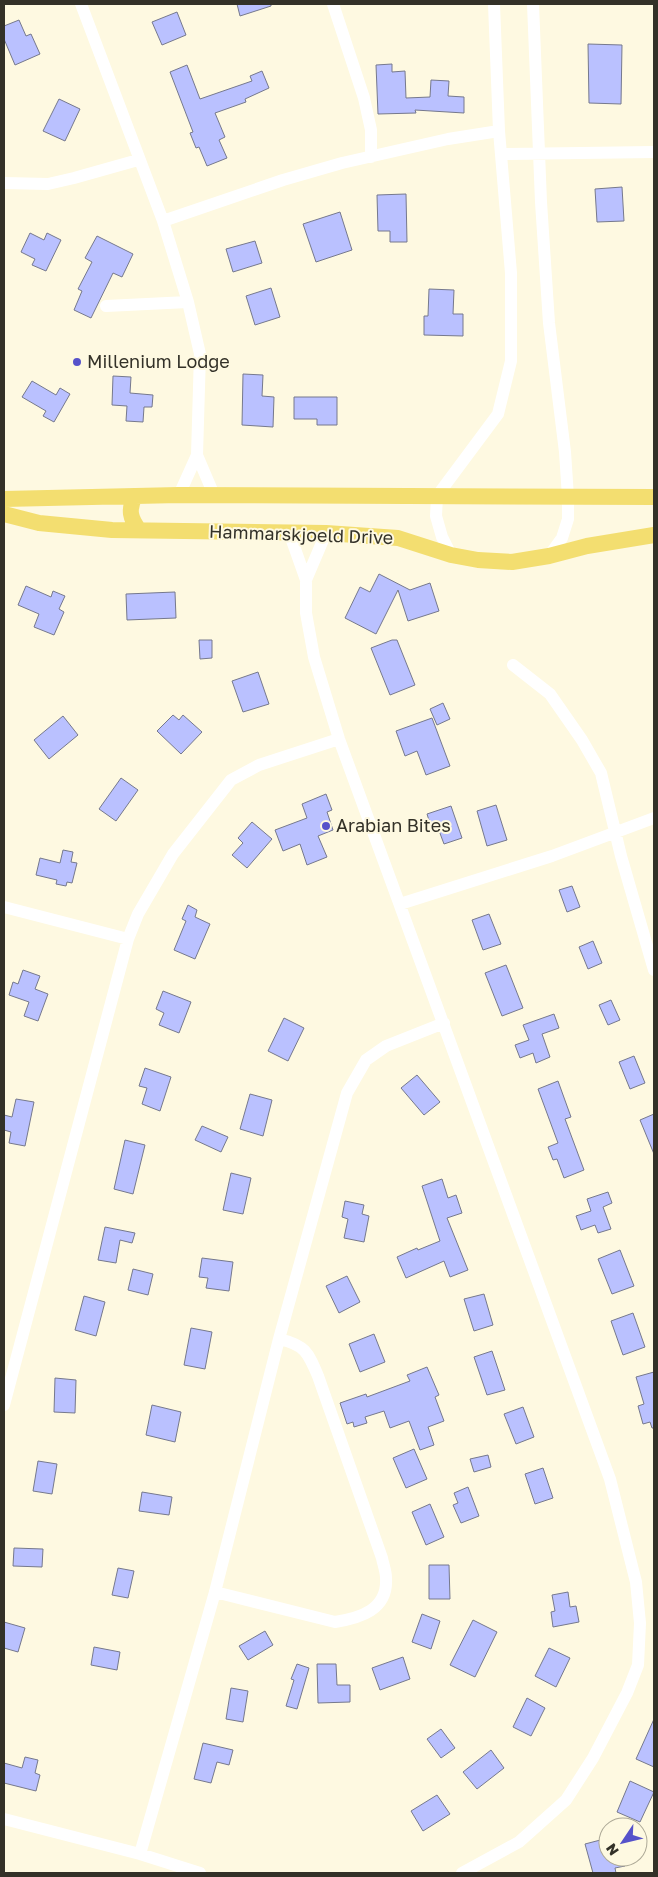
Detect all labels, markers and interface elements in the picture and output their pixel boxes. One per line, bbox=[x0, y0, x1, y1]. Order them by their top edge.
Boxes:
place label: Millenium Lodge bbox=[87, 350, 230, 372]
marker: Millenium Lodge bbox=[71, 356, 83, 368]
street label: Hammarskjoeld Drive bbox=[208, 520, 394, 548]
place label: Arabian Bites bbox=[336, 814, 451, 836]
marker: Arabian Bites bbox=[320, 820, 332, 832]
north arrow bbox=[598, 1817, 648, 1867]
text: N bbox=[602, 1841, 622, 1859]

